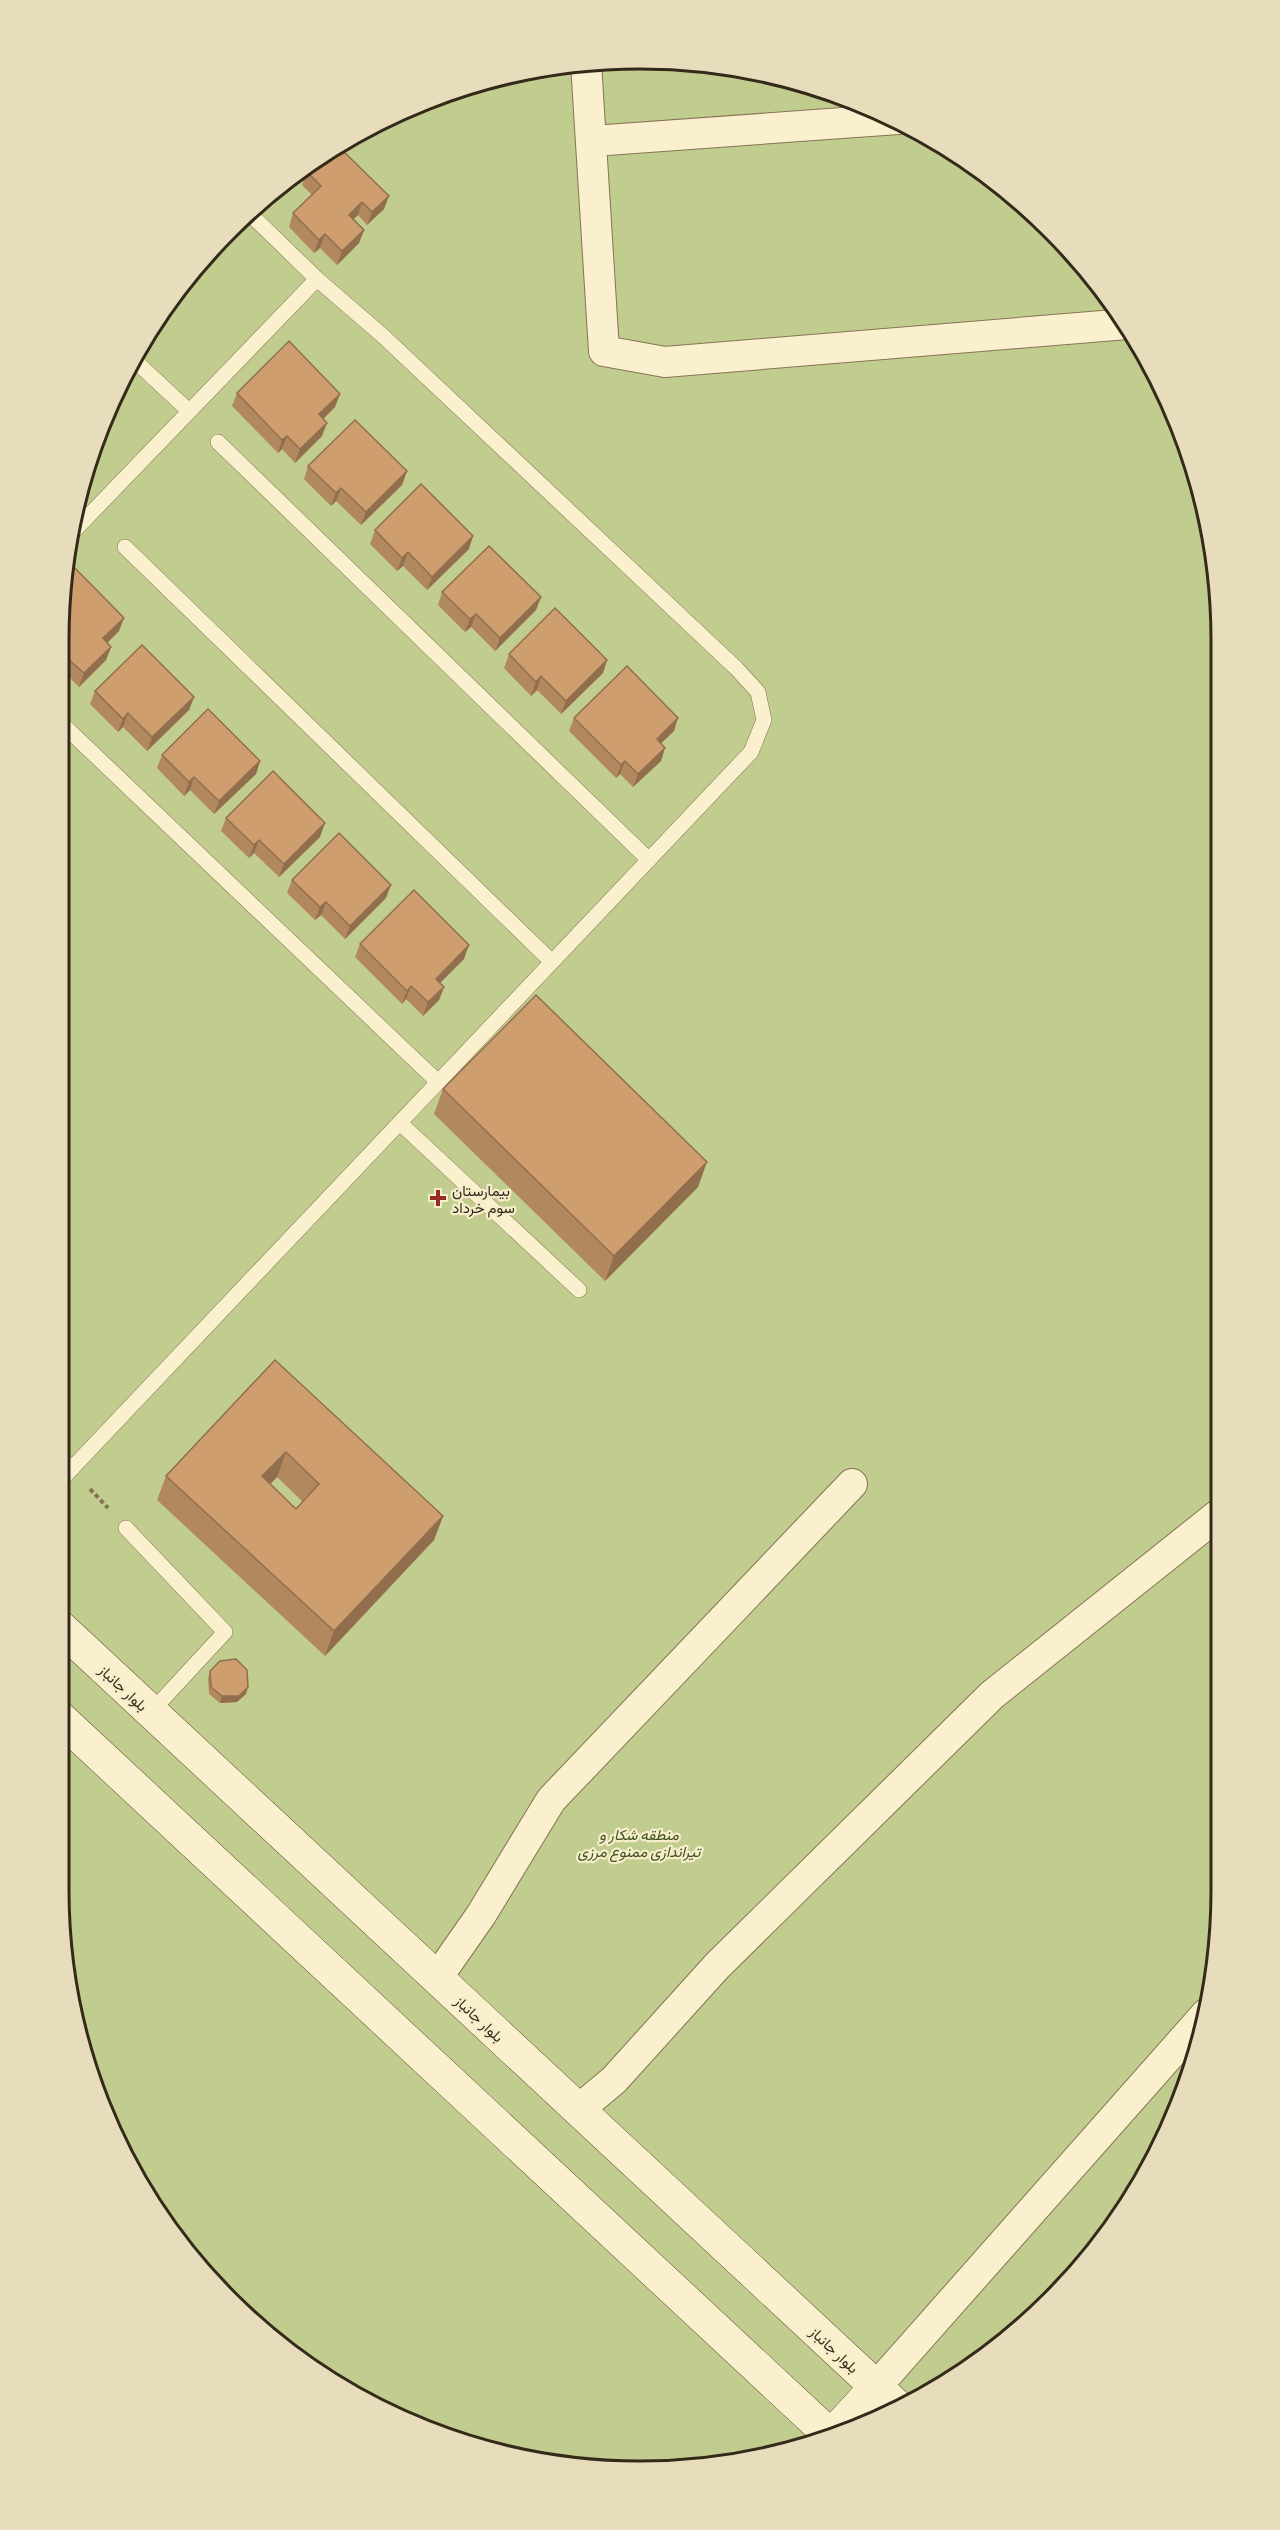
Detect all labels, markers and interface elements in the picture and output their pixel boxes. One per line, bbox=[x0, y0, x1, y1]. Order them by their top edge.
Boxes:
place label: بیمارستان سوم خرداد bbox=[452, 1178, 515, 1218]
marker: بیمارستان سوم خرداد bbox=[429, 1189, 447, 1207]
street label: بلوار جانباز bbox=[93, 1657, 154, 1716]
park label: منطقه شکار و تیراندازی ممنوع مرزی bbox=[578, 1822, 703, 1863]
street label: بلوار جانباز bbox=[449, 1988, 510, 2047]
street label: بلوار جانباز bbox=[804, 2319, 865, 2378]

